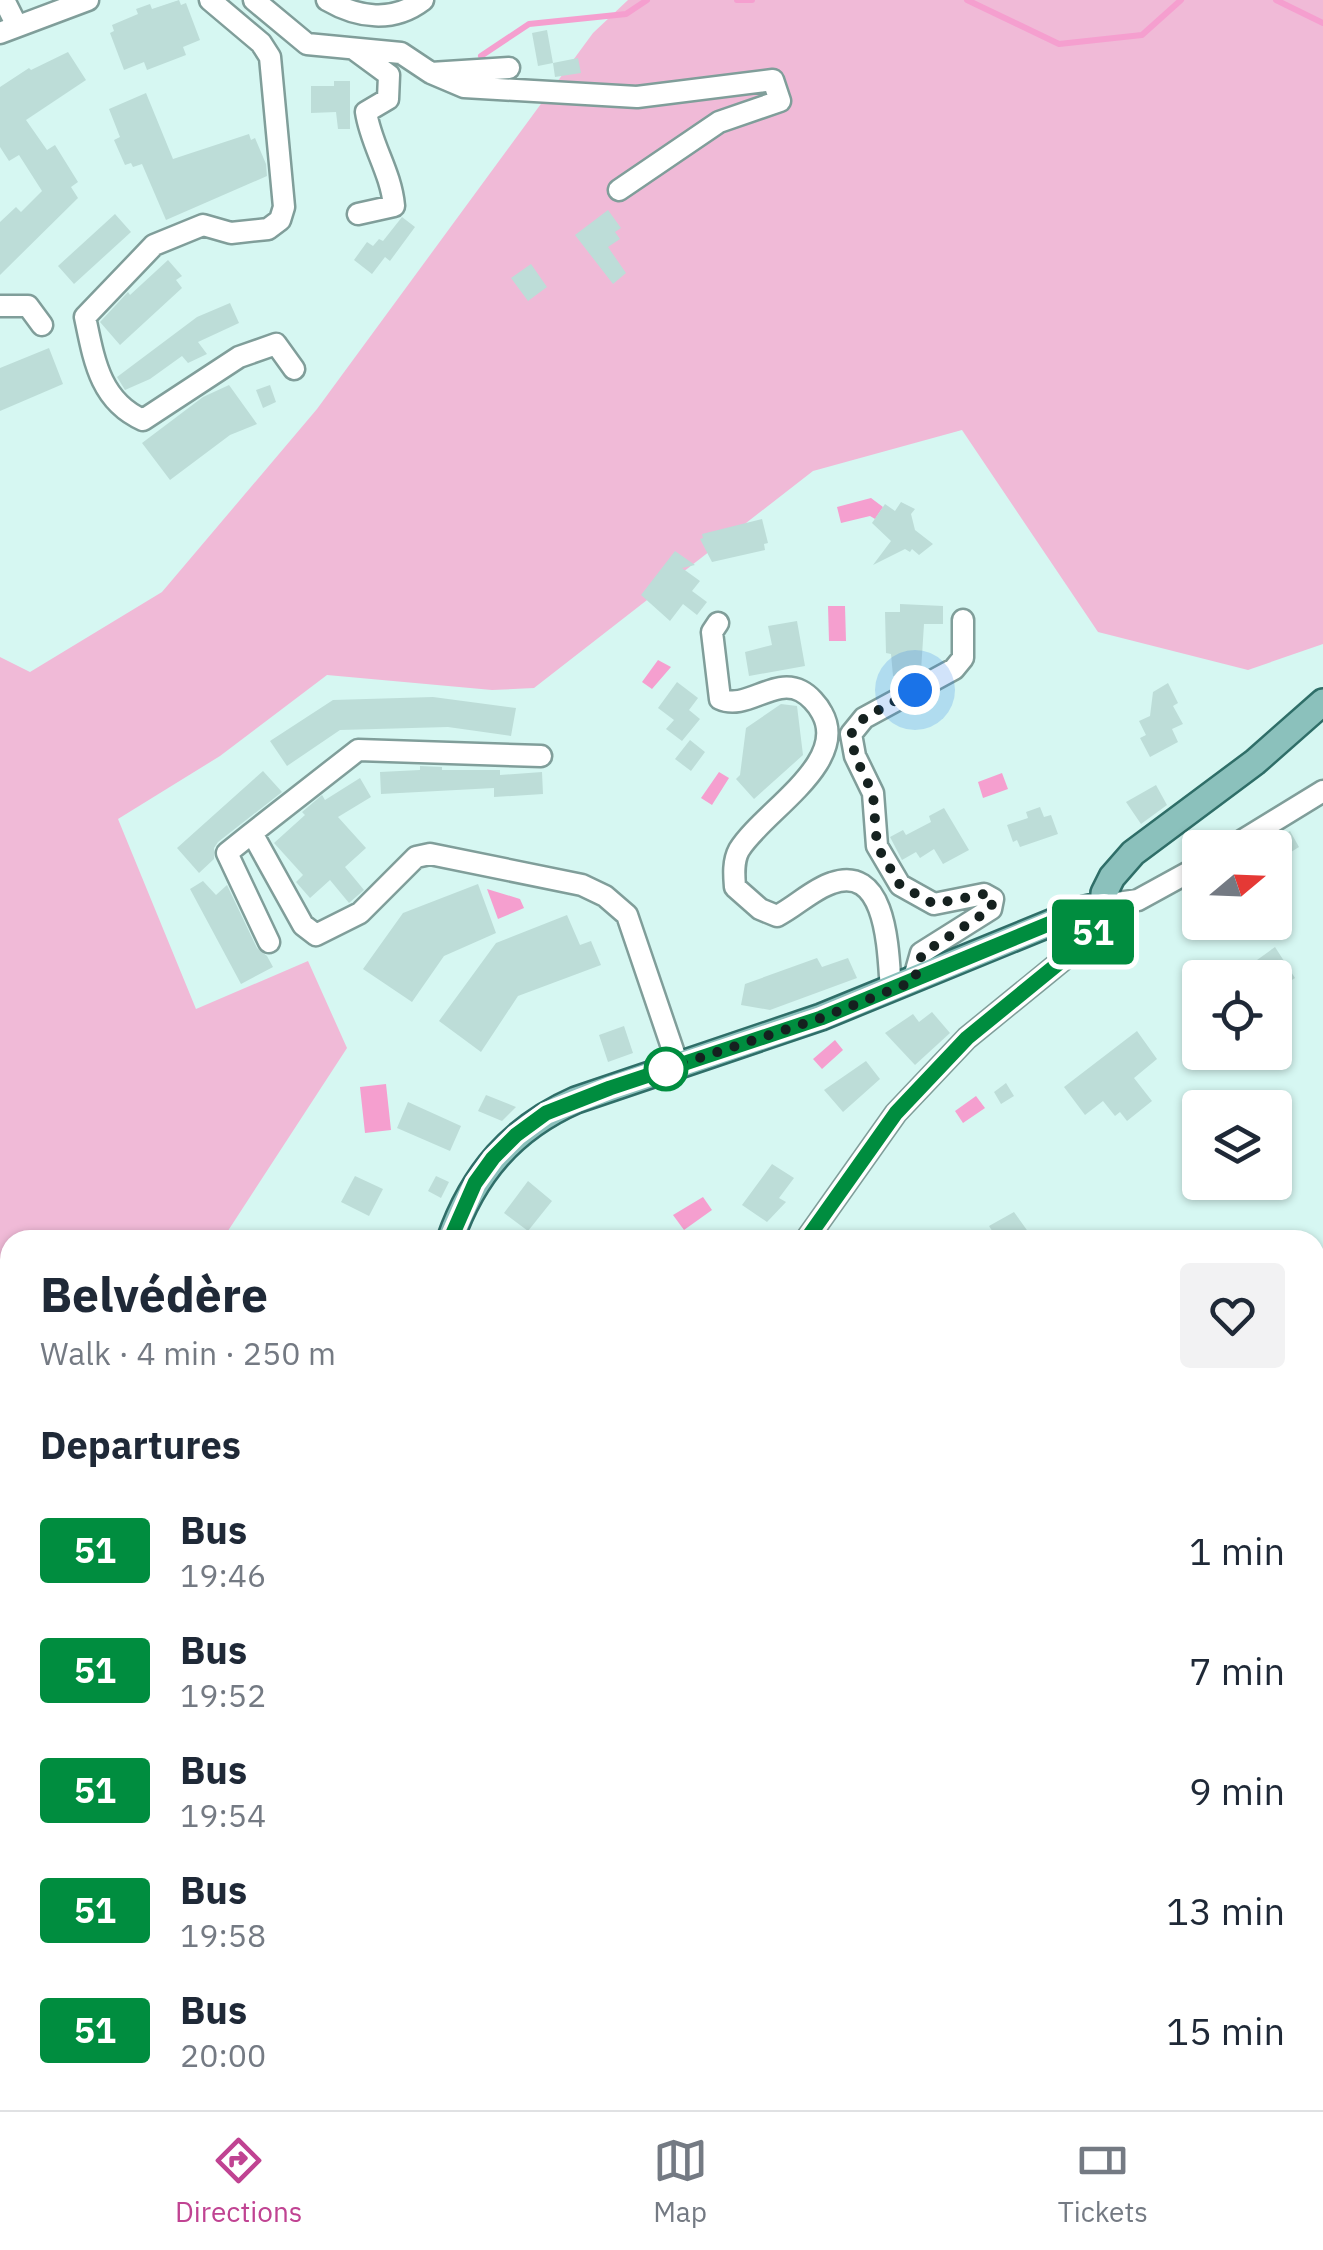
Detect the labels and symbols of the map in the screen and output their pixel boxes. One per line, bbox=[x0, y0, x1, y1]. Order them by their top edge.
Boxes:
your location bbox=[890, 665, 940, 715]
north arrow bbox=[1182, 830, 1292, 940]
line badge: 51 bbox=[1048, 900, 1138, 964]
unlabelled marker bbox=[645, 1048, 687, 1090]

